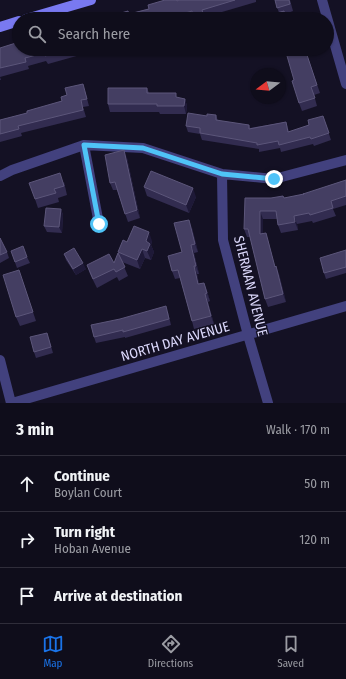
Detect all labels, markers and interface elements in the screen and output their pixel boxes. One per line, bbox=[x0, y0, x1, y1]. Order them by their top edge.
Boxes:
search box bbox=[12, 12, 334, 56]
icon: search bbox=[26, 23, 48, 45]
text: Search here bbox=[58, 25, 130, 43]
north arrow bbox=[250, 68, 286, 104]
route end bbox=[265, 170, 283, 188]
route start bbox=[90, 215, 108, 233]
street label: SHERMAN AVENUE bbox=[230, 234, 271, 339]
street label: NORTH DAY AVENUE bbox=[119, 318, 232, 365]
text: 3 min bbox=[16, 419, 54, 440]
text: Walk · 170 m bbox=[266, 422, 330, 437]
text: Continue bbox=[54, 467, 110, 485]
icon: ahead bbox=[16, 473, 38, 495]
text: 50 m bbox=[304, 476, 330, 491]
text: Boylan Court bbox=[54, 485, 122, 500]
text: Turn right bbox=[54, 523, 115, 541]
icon: right bbox=[16, 529, 38, 551]
text: 120 m bbox=[299, 532, 330, 547]
text: Hoban Avenue bbox=[54, 541, 131, 556]
icon: arrive bbox=[16, 585, 38, 607]
text: Arrive at destination bbox=[54, 587, 182, 605]
tab: Map bbox=[42, 633, 64, 670]
tab: Directions bbox=[148, 633, 193, 670]
tab: Saved bbox=[277, 633, 304, 670]

